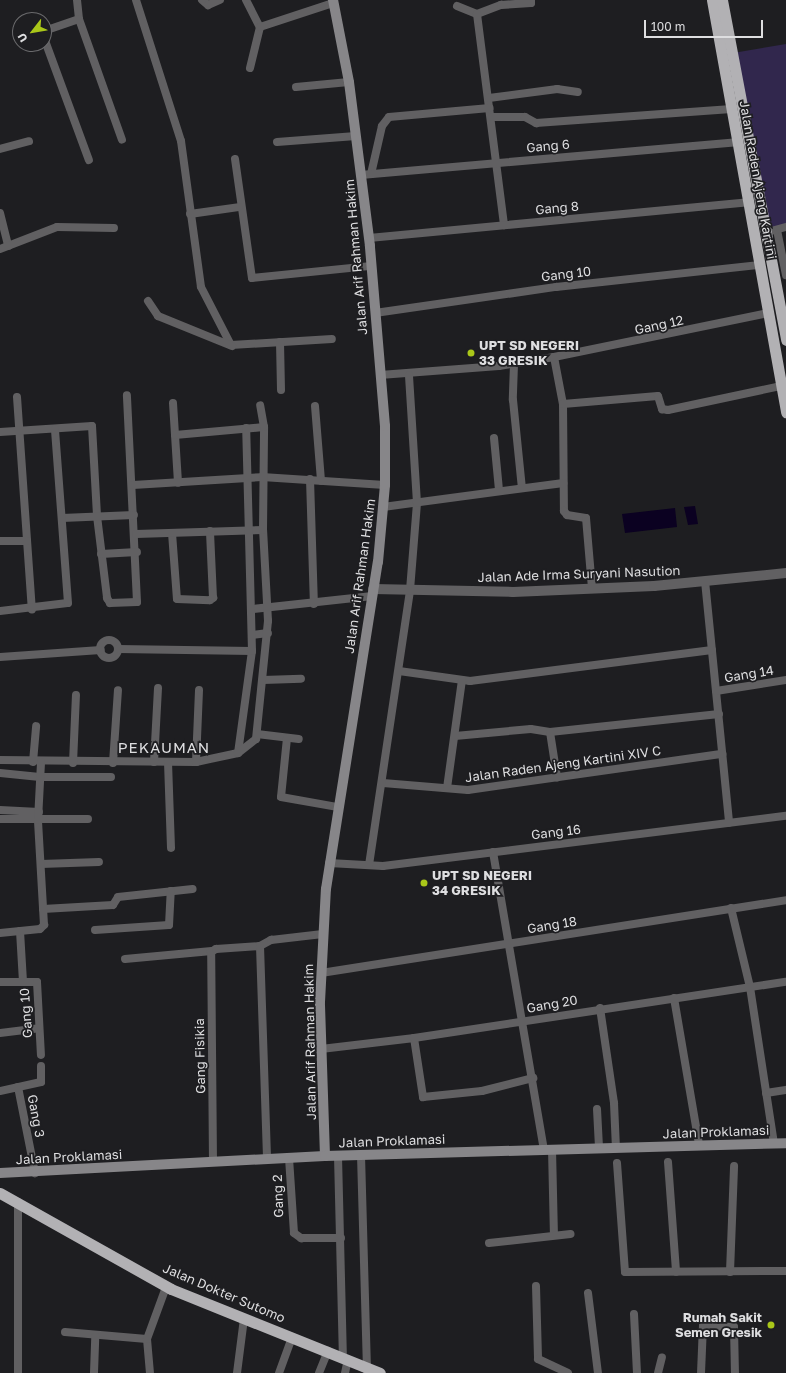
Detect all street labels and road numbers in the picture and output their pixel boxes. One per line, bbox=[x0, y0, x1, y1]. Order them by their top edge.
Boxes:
street label: Jalan Raden Ajeng Kartini bbox=[736, 99, 780, 261]
street label: Gang 6 bbox=[526, 136, 570, 156]
street label: Jalan Arif Rahman Hakim bbox=[341, 178, 371, 336]
street label: Gang 8 bbox=[535, 198, 579, 218]
street label: Gang 10 bbox=[540, 263, 592, 285]
street label: Gang 12 bbox=[633, 312, 685, 338]
street label: Jalan Arif Rahman Hakim bbox=[341, 498, 379, 654]
street label: Jalan Ade Irma Suryani Nasution bbox=[477, 563, 681, 585]
street label: Gang 14 bbox=[723, 662, 775, 686]
street label: Jalan Raden Ajeng Kartini XIV C bbox=[464, 743, 662, 785]
street label: Gang 16 bbox=[530, 821, 582, 843]
street label: Gang 18 bbox=[526, 913, 578, 937]
street label: Jalan Arif Rahman Hakim bbox=[301, 964, 319, 1120]
street label: Gang 10 bbox=[16, 987, 36, 1039]
street label: Gang 20 bbox=[525, 992, 579, 1016]
street label: Gang Fisikia bbox=[192, 1018, 208, 1094]
street label: Gang 3 bbox=[24, 1093, 48, 1139]
street label: Jalan Proklamasi bbox=[662, 1122, 770, 1142]
street label: Jalan Proklamasi bbox=[338, 1131, 446, 1151]
street label: Jalan Proklamasi bbox=[15, 1146, 123, 1168]
street label: Gang 2 bbox=[269, 1174, 287, 1218]
street label: Jalan Dokter Sutomo bbox=[160, 1260, 288, 1326]

